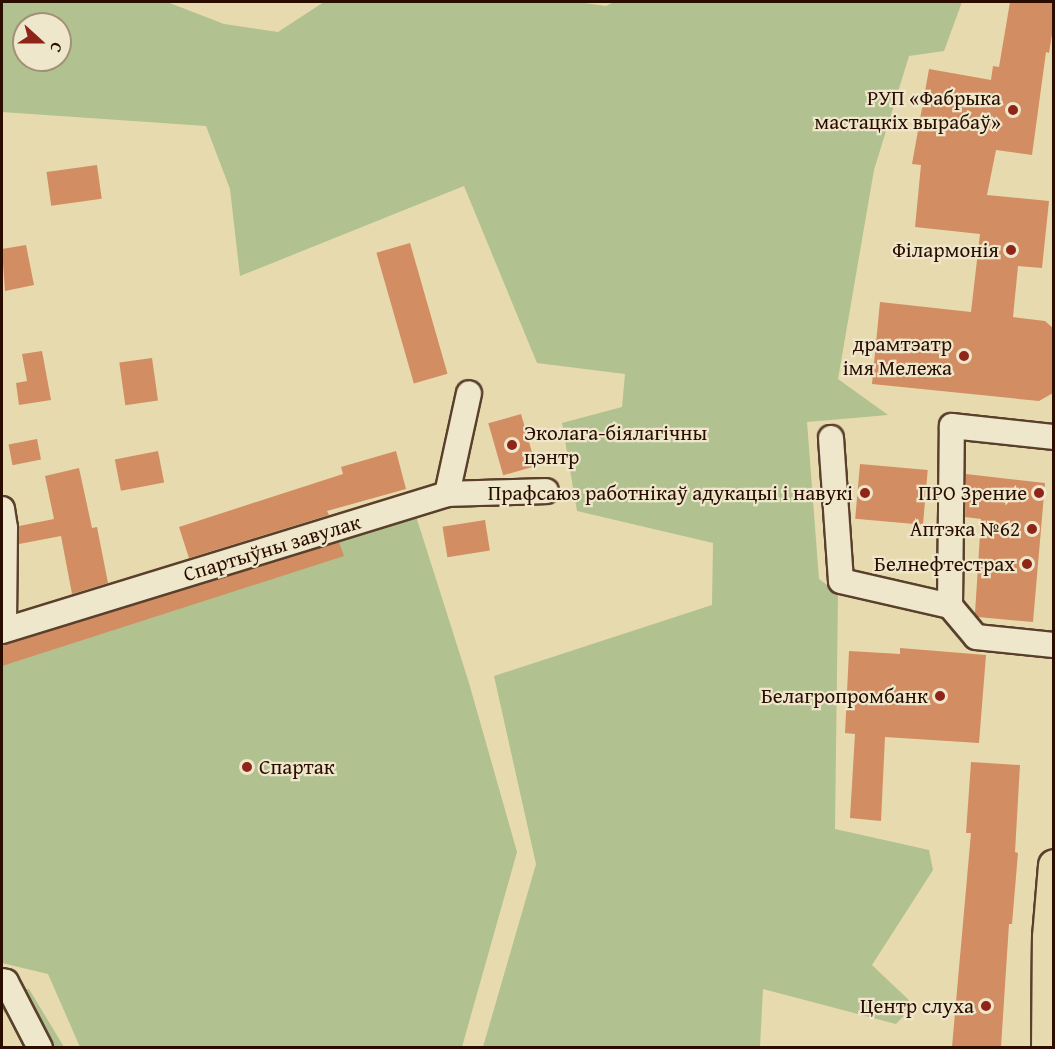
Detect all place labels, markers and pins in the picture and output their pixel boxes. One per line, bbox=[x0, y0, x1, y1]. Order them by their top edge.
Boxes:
place label: РУП «Фабрыка мастацкіх вырабаў» bbox=[814, 85, 1001, 135]
marker: РУП «Фабрыка мастацкіх вырабаў» bbox=[1006, 103, 1020, 117]
place label: Філармонія bbox=[892, 237, 999, 263]
marker: Філармонія bbox=[1004, 243, 1018, 257]
place label: драмтэатр імя Мележа bbox=[843, 331, 952, 381]
marker: драмтэатр імя Мележа bbox=[957, 349, 971, 363]
place label: Эколага-біялагічны цэнтр bbox=[524, 420, 707, 470]
marker: Эколага-біялагічны цэнтр bbox=[505, 438, 519, 452]
place label: Прафсаюз работнікаў адукацыі і навукі bbox=[488, 480, 853, 506]
place label: ПРО Зрение bbox=[918, 480, 1027, 506]
marker: Прафсаюз работнікаў адукацыі і навукі bbox=[858, 486, 872, 500]
marker: ПРО Зрение bbox=[1032, 486, 1046, 500]
place label: Аптэка №62 bbox=[910, 516, 1020, 542]
marker: Аптэка №62 bbox=[1025, 522, 1039, 536]
place label: Белнефтестрах bbox=[874, 551, 1015, 577]
marker: Белнефтестрах bbox=[1020, 557, 1034, 571]
place label: Белагропромбанк bbox=[761, 683, 928, 709]
marker: Белагропромбанк bbox=[933, 689, 947, 703]
place label: Спартак bbox=[259, 754, 335, 780]
marker: Спартак bbox=[240, 760, 254, 774]
place label: Центр слуха bbox=[860, 993, 974, 1019]
marker: Центр слуха bbox=[979, 999, 993, 1013]

